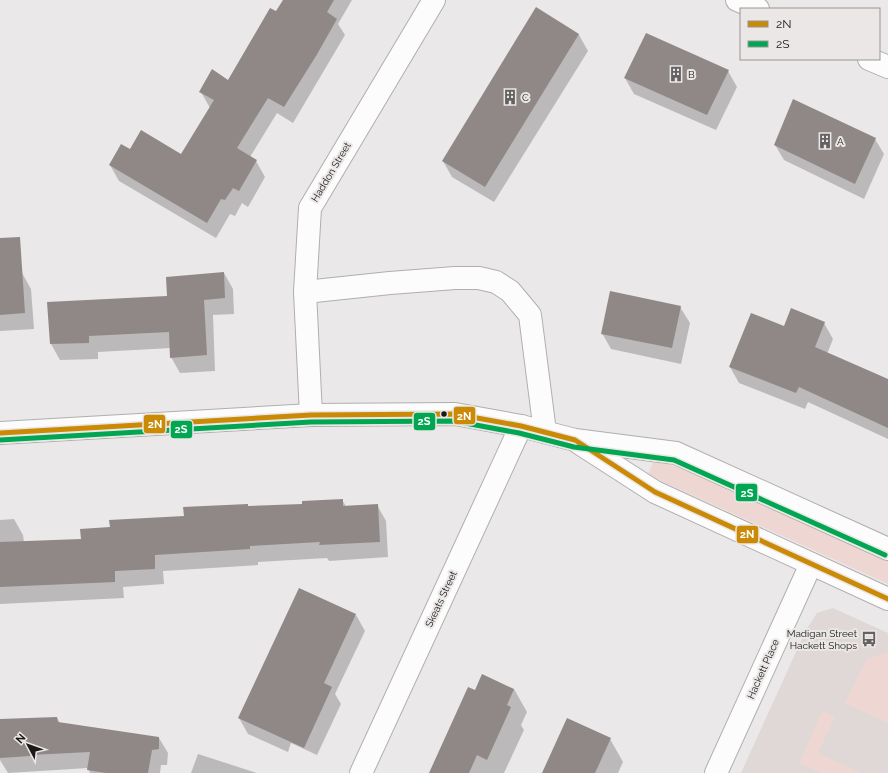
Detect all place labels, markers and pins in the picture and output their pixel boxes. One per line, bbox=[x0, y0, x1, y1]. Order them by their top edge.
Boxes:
building icon: B bbox=[667, 65, 685, 83]
place label: B bbox=[688, 69, 695, 80]
building icon: C bbox=[501, 88, 519, 106]
place label: C bbox=[522, 92, 529, 103]
building icon: A bbox=[816, 132, 834, 150]
place label: A bbox=[837, 136, 844, 147]
unlabelled marker bbox=[439, 409, 449, 419]
place label: Madigan Street Hackett Shops bbox=[787, 628, 858, 651]
bus stop icon: Madigan Street Hackett Shops bbox=[860, 630, 878, 648]

